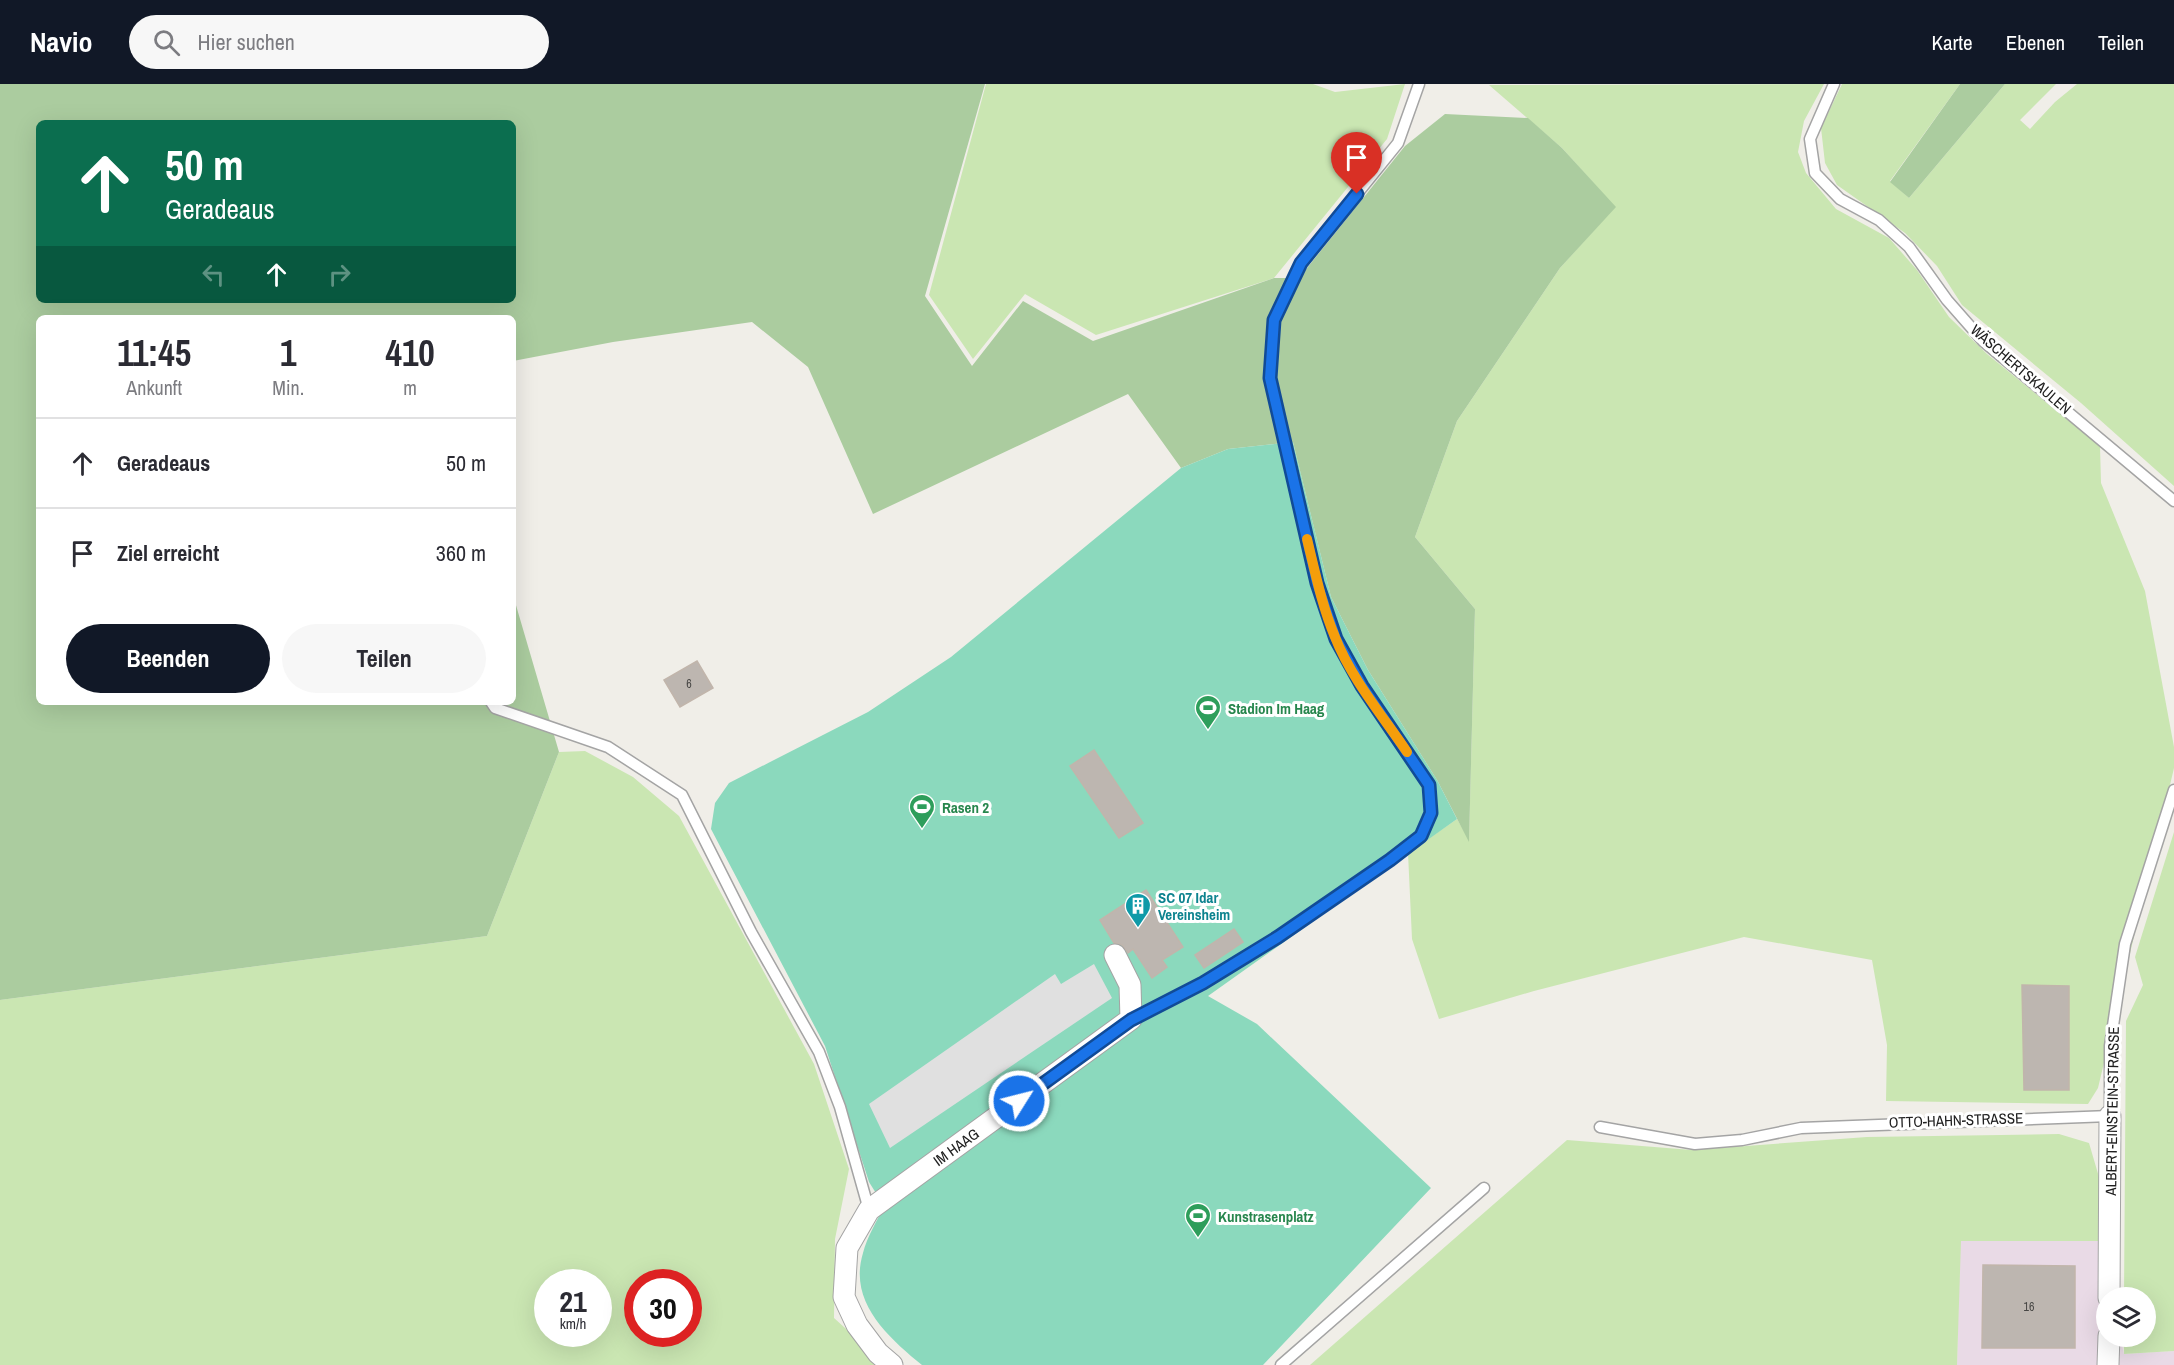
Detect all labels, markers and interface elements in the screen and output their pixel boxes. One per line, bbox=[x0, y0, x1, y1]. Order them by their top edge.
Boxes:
search box bbox=[129, 15, 549, 69]
text: Navio bbox=[30, 23, 93, 61]
icon: search bbox=[150, 26, 183, 59]
text: Hier suchen bbox=[198, 27, 295, 57]
text: Karte bbox=[1932, 28, 1973, 57]
text: Ebenen bbox=[2006, 28, 2065, 57]
text: Teilen bbox=[2098, 28, 2144, 57]
pin bbox=[1331, 132, 1382, 194]
text: 50 m bbox=[165, 137, 244, 193]
icon: arrive bbox=[1340, 141, 1373, 174]
icon: ahead bbox=[66, 144, 144, 222]
text: Geradeaus bbox=[165, 191, 275, 227]
icon: left bbox=[197, 258, 230, 291]
icon: ahead bbox=[260, 258, 293, 291]
icon: right bbox=[323, 258, 356, 291]
street label: WÄSCHERTSKAULEN bbox=[1966, 319, 2076, 419]
text: 11:45 bbox=[117, 329, 191, 377]
text: 1 bbox=[280, 329, 297, 377]
text: 410 bbox=[385, 329, 435, 377]
text: Ankunft bbox=[126, 374, 182, 401]
text: Min. bbox=[272, 374, 304, 401]
text: m bbox=[403, 374, 417, 401]
icon: ahead bbox=[66, 447, 99, 480]
text: Geradeaus bbox=[117, 448, 210, 478]
text: 50 m bbox=[446, 448, 486, 478]
icon: arrive bbox=[66, 537, 99, 570]
text: Ziel erreicht bbox=[117, 538, 219, 568]
text: 360 m bbox=[436, 538, 486, 568]
button: Beenden bbox=[66, 624, 270, 693]
button: Teilen bbox=[282, 624, 486, 693]
house number: 6 bbox=[686, 676, 692, 692]
sports icon: Stadion Im Haag bbox=[1193, 693, 1223, 731]
place label: Stadion Im Haag bbox=[1228, 698, 1325, 719]
sports icon: Rasen 2 bbox=[907, 792, 937, 830]
place label: Rasen 2 bbox=[942, 797, 989, 818]
place label: SC 07 Idar Vereinsheim bbox=[1158, 887, 1230, 925]
building icon: SC 07 Idar Vereinsheim bbox=[1123, 891, 1153, 929]
street label: ALBERT-EINSTEIN-STRASSE bbox=[2100, 1026, 2124, 1197]
position arrow bbox=[987, 1069, 1051, 1133]
street label: OTTO-HAHN-STRASSE bbox=[1888, 1107, 2024, 1133]
street label: IM HAAG bbox=[929, 1123, 983, 1171]
sports icon: Kunstrasenplatz bbox=[1183, 1201, 1213, 1239]
place label: Kunstrasenplatz bbox=[1218, 1206, 1314, 1227]
speed limit sign: 30 bbox=[624, 1269, 702, 1347]
text: 21 bbox=[559, 1281, 587, 1321]
map controls bbox=[2096, 1287, 2156, 1347]
button: layers bbox=[2096, 1287, 2156, 1347]
house number: 16 bbox=[2024, 1299, 2034, 1315]
text: km/h bbox=[560, 1313, 586, 1334]

